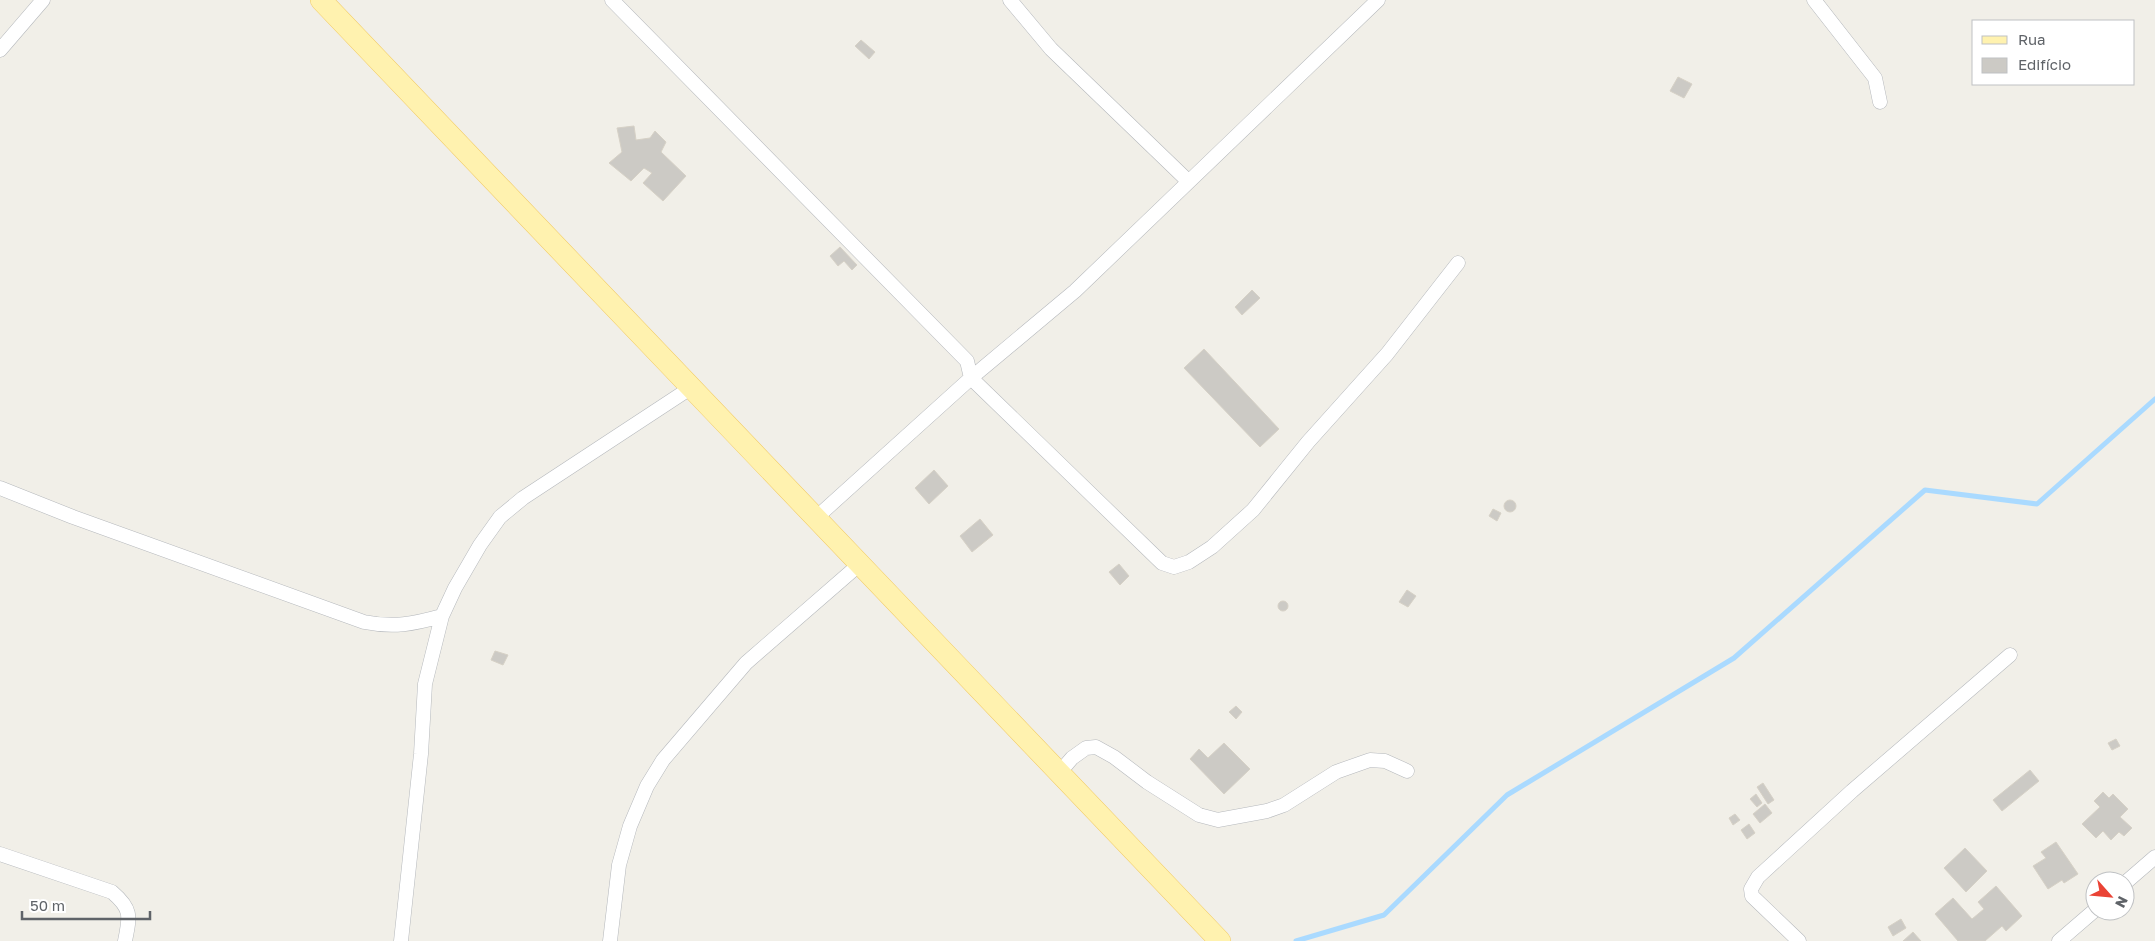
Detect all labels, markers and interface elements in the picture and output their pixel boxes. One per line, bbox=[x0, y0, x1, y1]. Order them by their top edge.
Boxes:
legend bbox=[1972, 20, 2135, 85]
text: Rua bbox=[2018, 30, 2045, 48]
text: Edifício bbox=[2018, 55, 2071, 73]
north arrow bbox=[2085, 871, 2135, 921]
scale bar bbox=[22, 888, 150, 920]
text: N bbox=[2112, 894, 2132, 911]
text: 50 m bbox=[30, 896, 65, 914]

